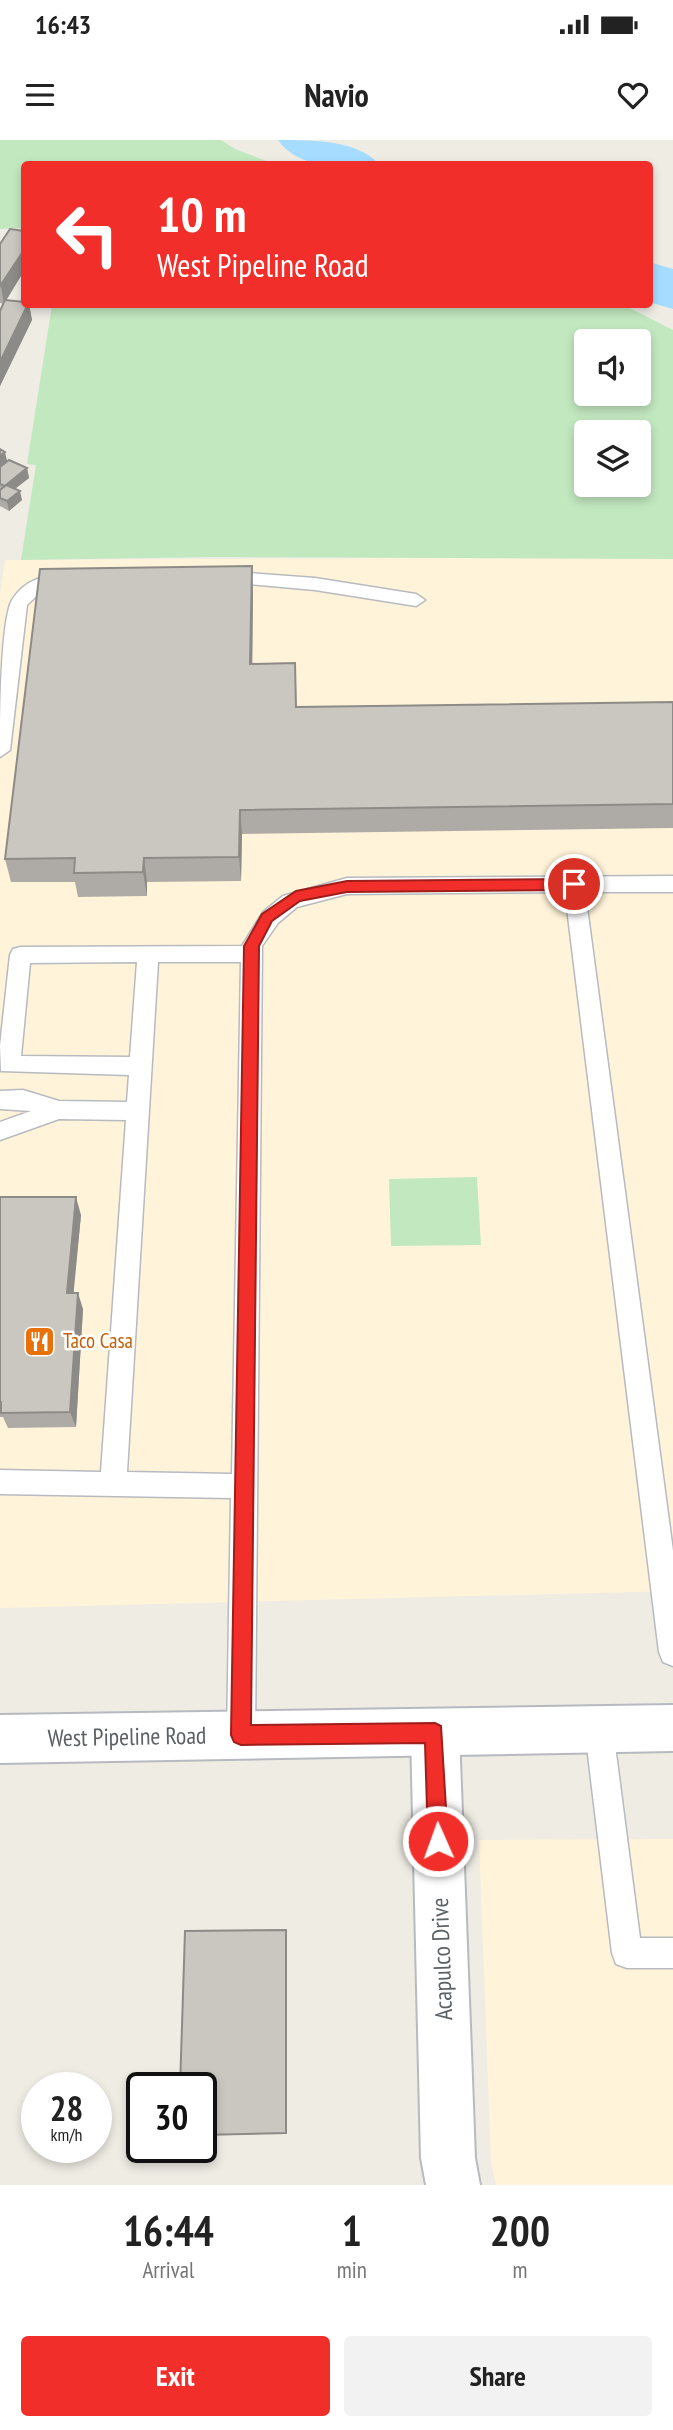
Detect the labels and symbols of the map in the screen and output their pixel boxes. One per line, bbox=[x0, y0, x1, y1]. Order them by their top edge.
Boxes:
pin bbox=[544, 854, 604, 914]
restaurant icon: Taco Casa bbox=[23, 1324, 57, 1358]
place label: Taco Casa bbox=[63, 1327, 133, 1354]
street label: West Pipeline Road bbox=[47, 1720, 207, 1753]
position arrow bbox=[401, 1804, 475, 1878]
street label: Acapulco Drive bbox=[424, 1897, 459, 2021]
speed limit sign: 30 bbox=[126, 2072, 217, 2163]

